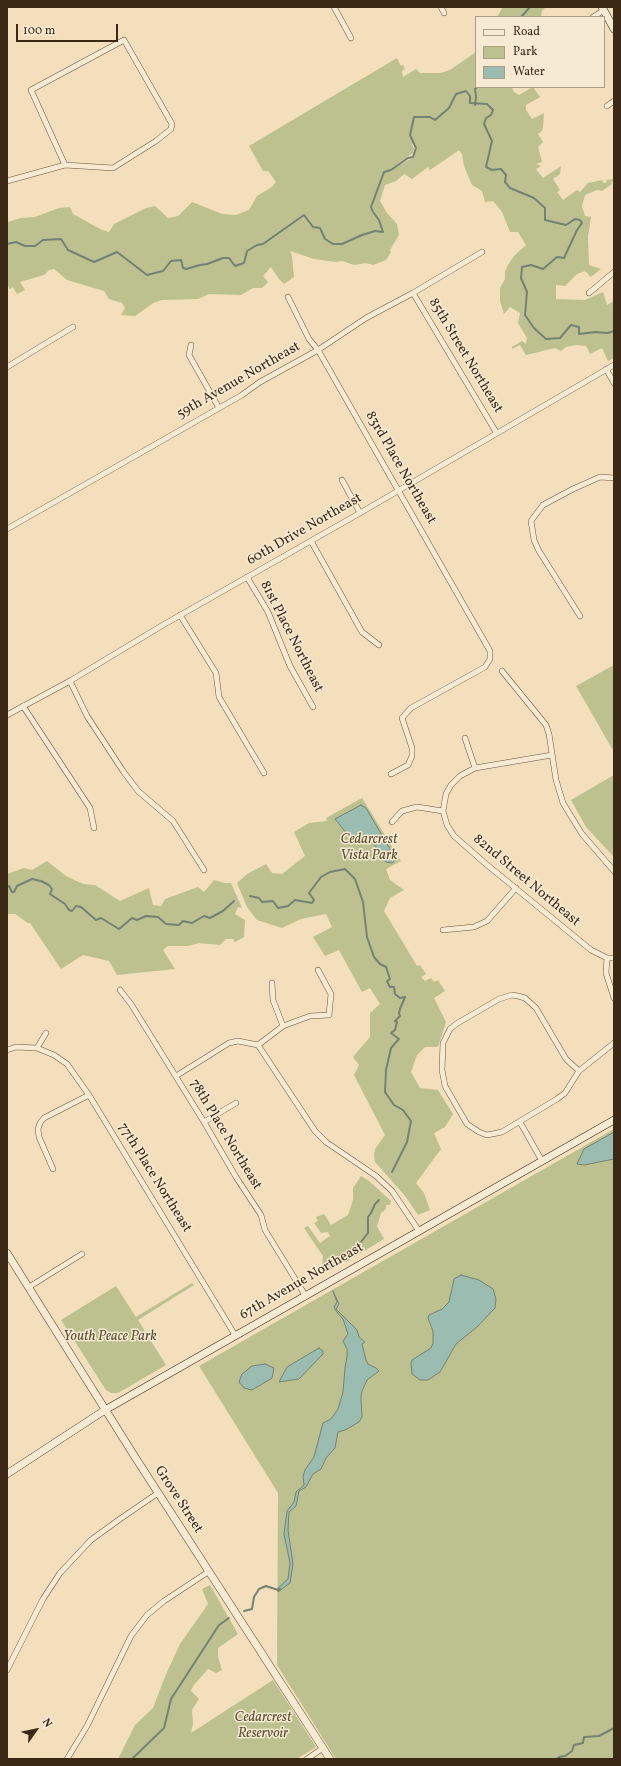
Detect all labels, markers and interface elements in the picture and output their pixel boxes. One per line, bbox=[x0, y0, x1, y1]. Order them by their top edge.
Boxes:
scale bar bbox=[18, 16, 120, 42]
legend bbox=[475, 16, 605, 88]
text: 100 m bbox=[23, 23, 55, 39]
text: Road bbox=[513, 24, 540, 40]
text: Park bbox=[513, 44, 538, 60]
text: Water bbox=[513, 64, 545, 80]
street label: 85th Street Northeast bbox=[424, 296, 506, 416]
street label: 59th Avenue Northeast bbox=[174, 339, 304, 423]
street label: 83rd Place Northeast bbox=[361, 409, 439, 527]
street label: 60th Drive Northeast bbox=[245, 490, 365, 570]
street label: 81st Place Northeast bbox=[256, 579, 326, 695]
street label: 82nd Street Northeast bbox=[469, 831, 583, 931]
park label: Cedarcrest Vista Park bbox=[340, 832, 398, 864]
street label: 78th Place Northeast bbox=[185, 1077, 265, 1193]
street label: 77th Place Northeast bbox=[113, 1120, 195, 1236]
street label: 67th Avenue Northeast bbox=[237, 1240, 367, 1324]
park label: Youth Peace Park bbox=[63, 1329, 157, 1345]
street label: Grove Street bbox=[150, 1463, 206, 1537]
north arrow bbox=[16, 1710, 56, 1750]
park label: Cedarcrest Reservoir bbox=[235, 1710, 291, 1742]
text: N bbox=[38, 1716, 55, 1731]

